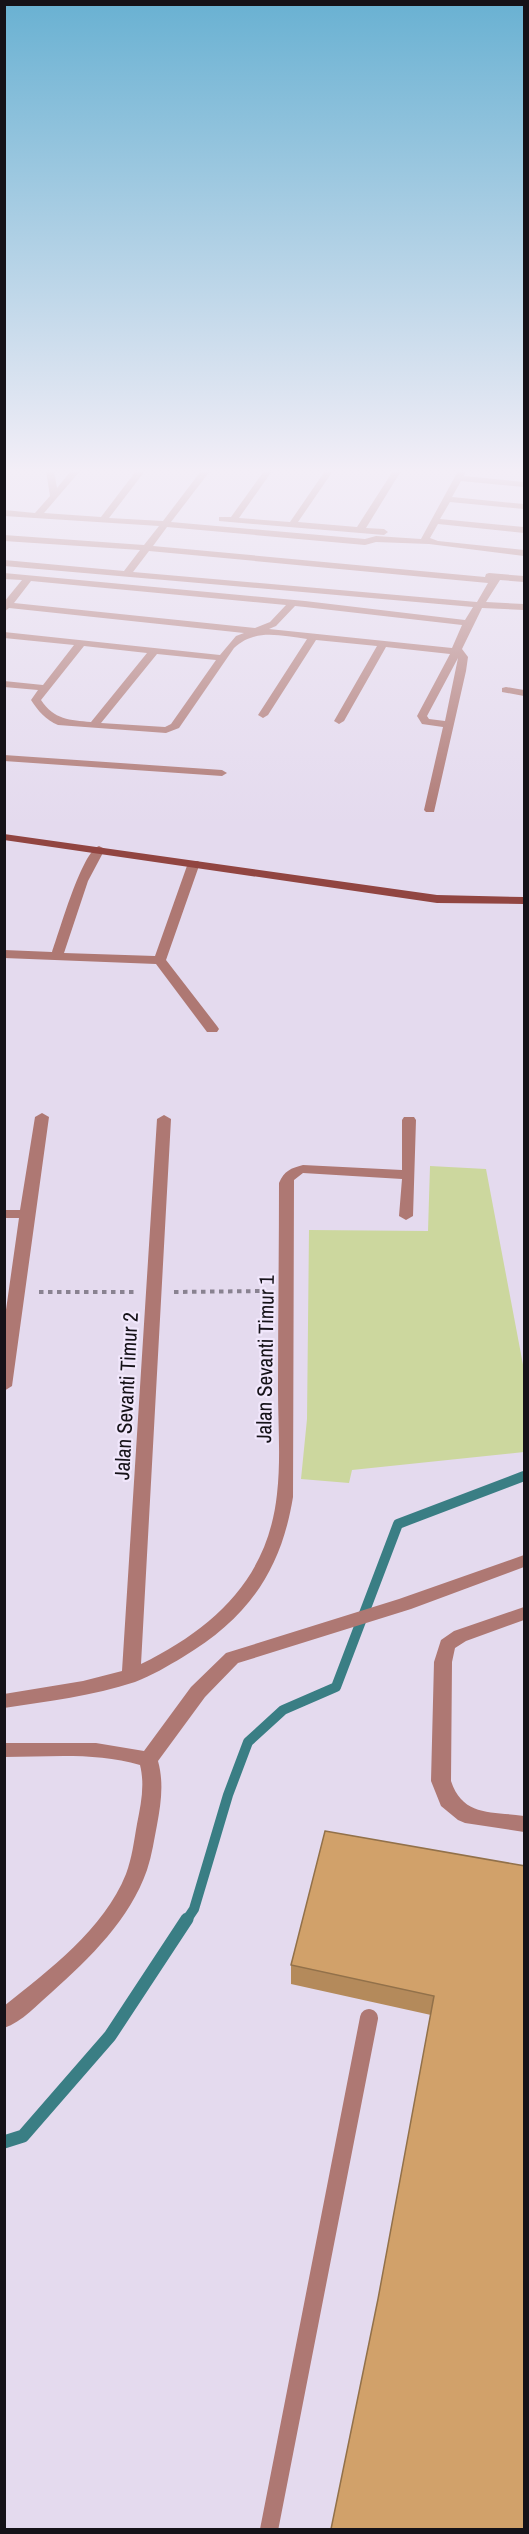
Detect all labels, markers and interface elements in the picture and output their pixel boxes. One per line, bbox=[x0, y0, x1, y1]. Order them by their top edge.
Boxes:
street label: Jalan Sevanti Timur 1 bbox=[249, 1274, 281, 1443]
street label: Jalan Sevanti Timur 2 bbox=[107, 1311, 145, 1481]

